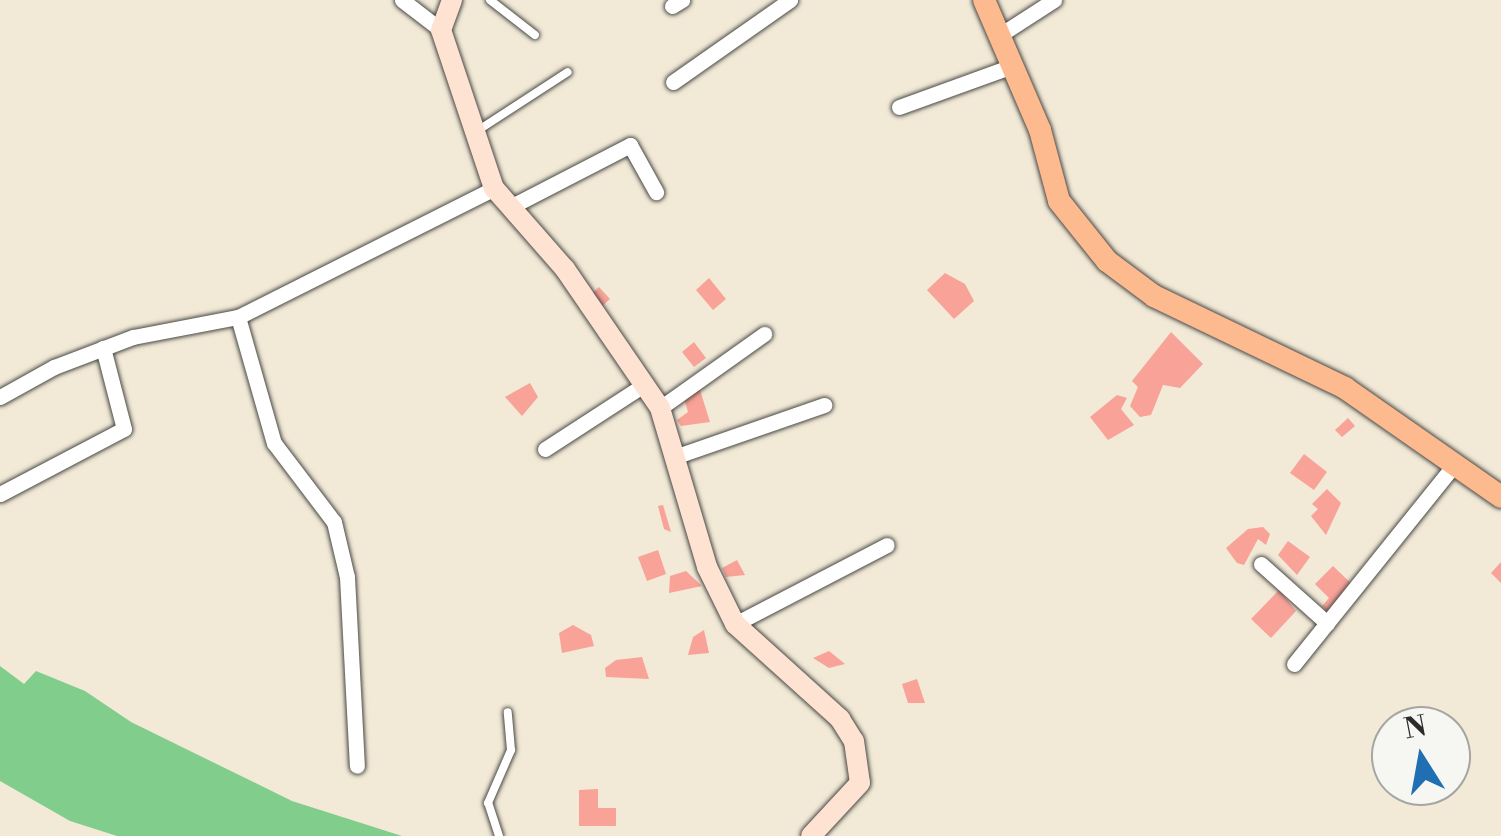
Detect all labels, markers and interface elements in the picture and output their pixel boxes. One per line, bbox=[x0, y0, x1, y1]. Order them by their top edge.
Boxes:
north arrow bbox=[1371, 706, 1471, 806]
text: N bbox=[1401, 709, 1430, 747]

